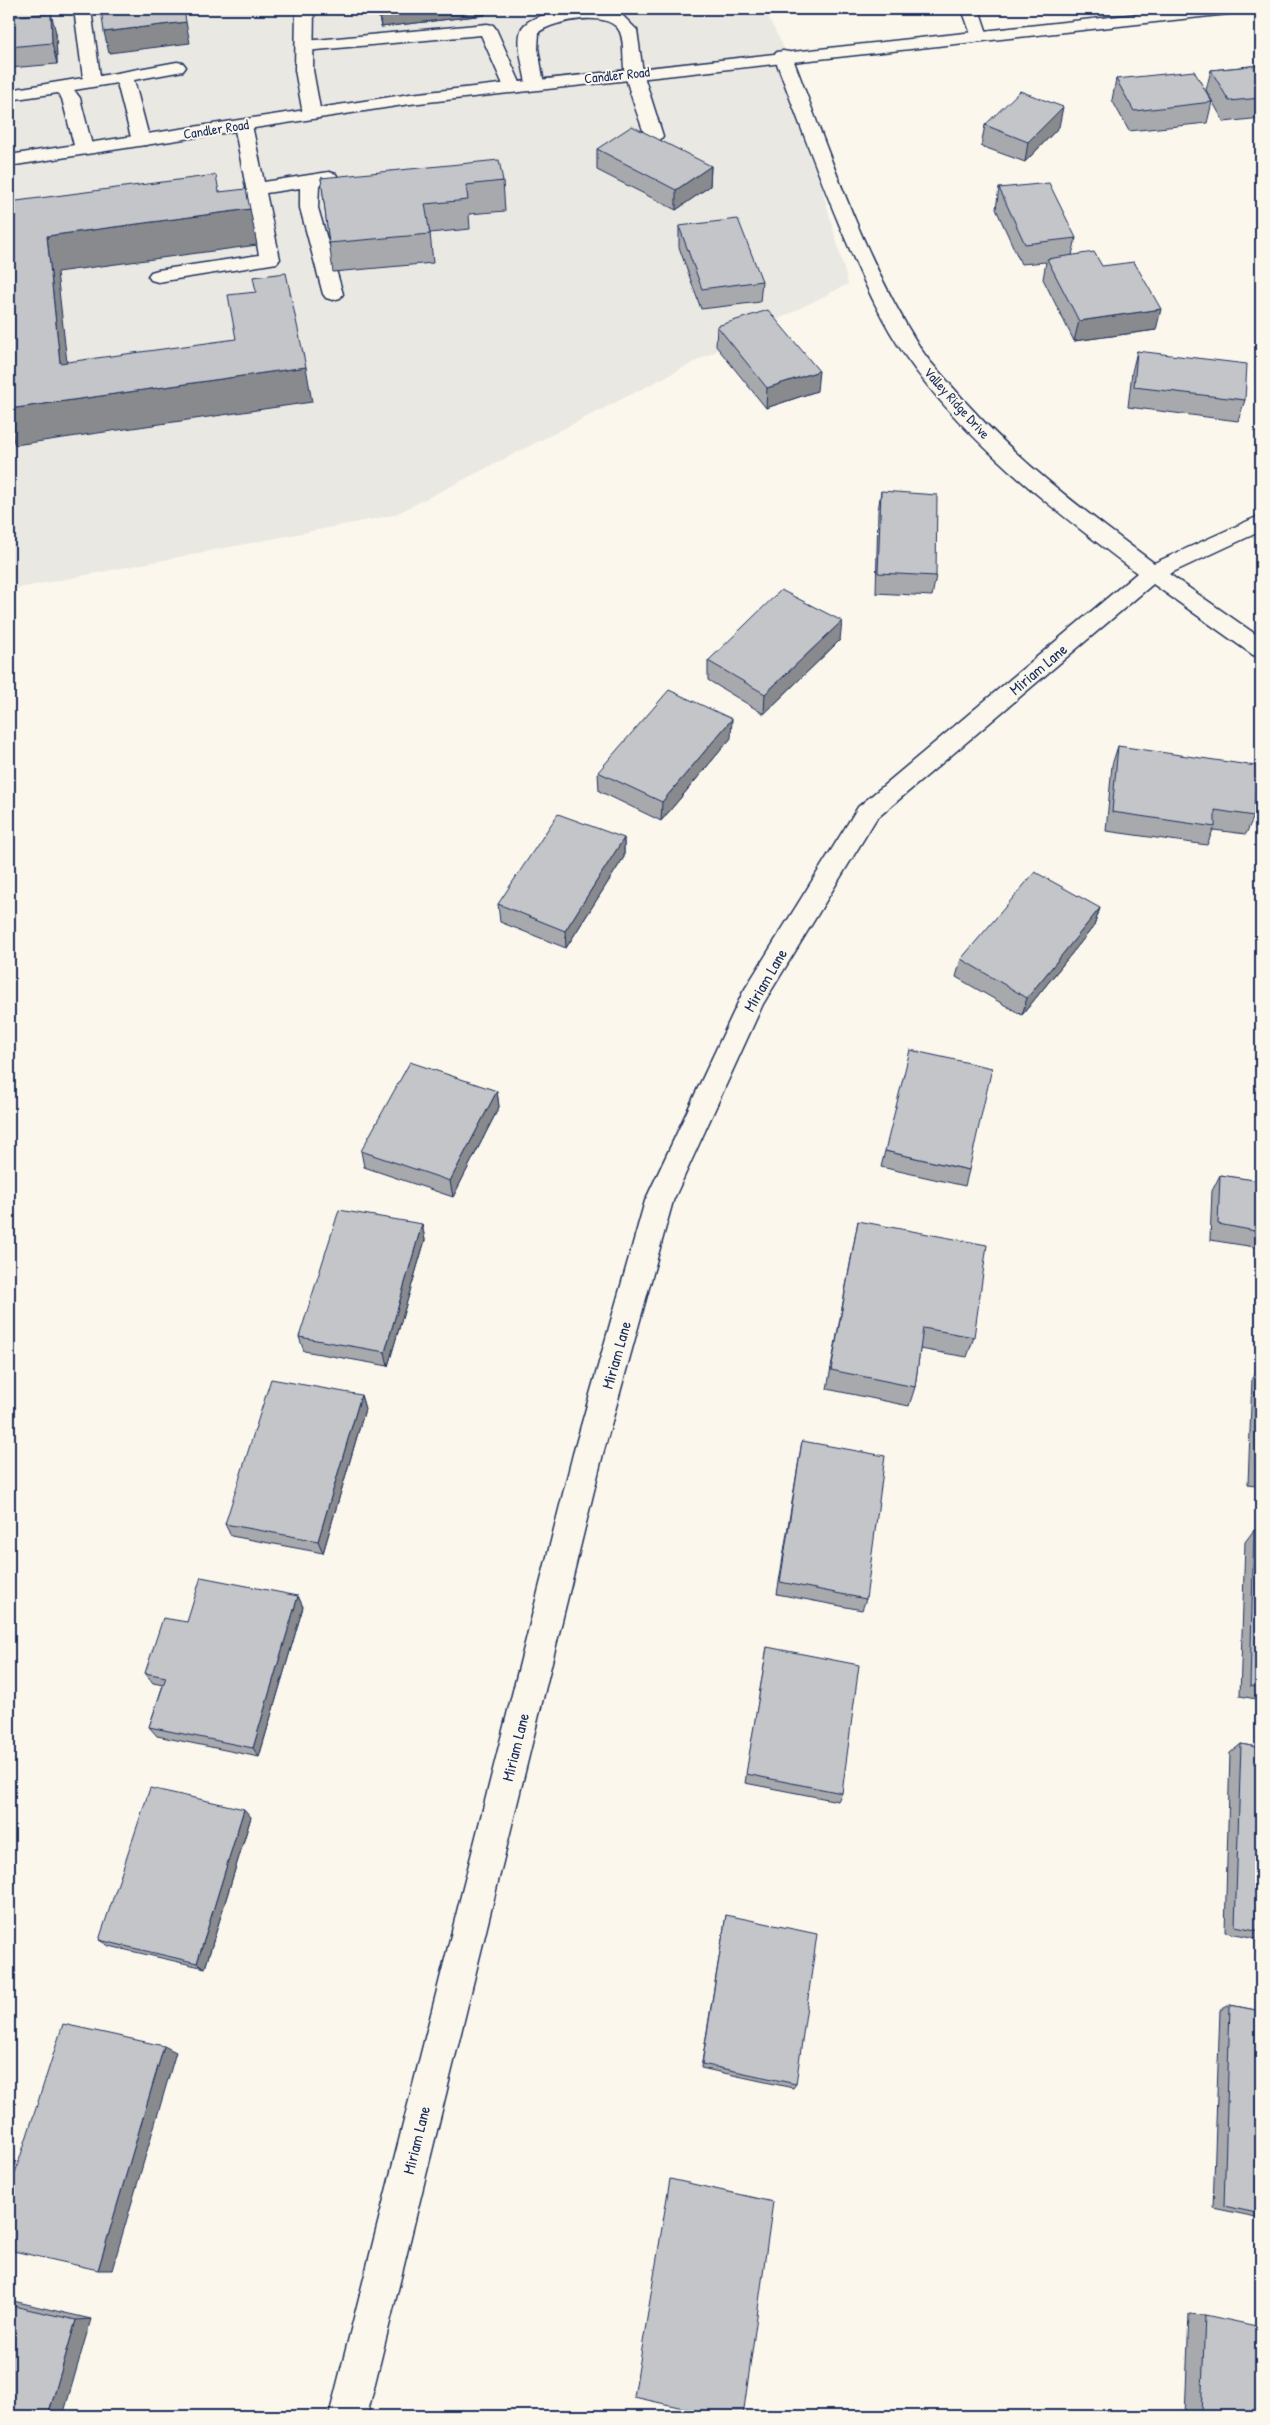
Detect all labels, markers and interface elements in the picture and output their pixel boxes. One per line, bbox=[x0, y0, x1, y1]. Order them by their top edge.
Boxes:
street label: Candler Road bbox=[583, 62, 651, 87]
street label: Candler Road bbox=[182, 114, 250, 143]
street label: Valley Ridge Drive bbox=[919, 363, 995, 444]
street label: Miriam Lane bbox=[1004, 638, 1072, 700]
street label: Miriam Lane bbox=[738, 944, 792, 1016]
street label: Miriam Lane bbox=[596, 1318, 636, 1391]
street label: Miriam Lane bbox=[496, 1710, 534, 1783]
street label: Miriam Lane bbox=[397, 2103, 435, 2176]

